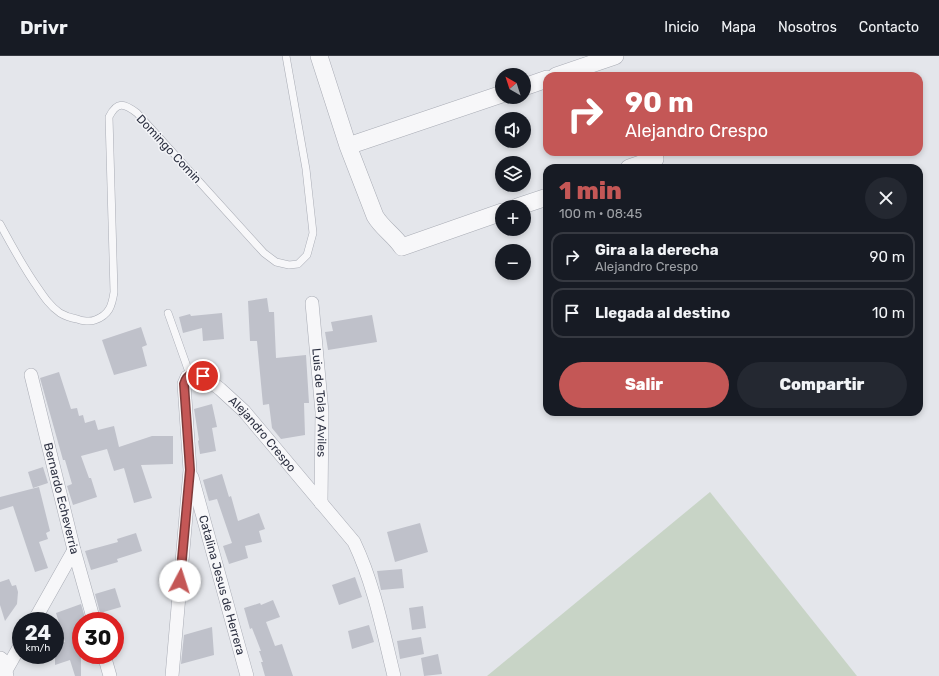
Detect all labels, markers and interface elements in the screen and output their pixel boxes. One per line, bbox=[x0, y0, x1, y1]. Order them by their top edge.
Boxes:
text: Drivr bbox=[20, 16, 68, 39]
text: Inicio bbox=[664, 19, 699, 36]
text: Mapa bbox=[721, 19, 756, 36]
text: Nosotros bbox=[778, 19, 837, 36]
text: Contacto bbox=[859, 19, 919, 36]
north arrow bbox=[495, 68, 531, 104]
map controls bbox=[495, 68, 531, 280]
text: 90 m bbox=[625, 86, 694, 119]
icon: right bbox=[559, 88, 611, 140]
street label: Domingo Comin bbox=[134, 112, 204, 186]
button: sound bbox=[495, 112, 531, 148]
text: Alejandro Crespo bbox=[625, 120, 768, 142]
button: layers bbox=[495, 156, 531, 192]
text: 1 min bbox=[559, 177, 622, 205]
button: close bbox=[865, 177, 907, 219]
button: + bbox=[495, 200, 531, 236]
text: 100 m · 08:45 bbox=[559, 206, 642, 221]
text: Gira a la derecha bbox=[595, 241, 719, 259]
button: − bbox=[495, 244, 531, 280]
icon: right bbox=[561, 246, 583, 268]
text: 90 m bbox=[870, 248, 905, 266]
text: Alejandro Crespo bbox=[595, 259, 698, 274]
icon: arrive bbox=[561, 302, 583, 324]
text: Llegada al destino bbox=[595, 304, 730, 322]
text: 10 m bbox=[872, 304, 905, 322]
street label: Luis de Tola y Aviles bbox=[309, 348, 329, 457]
pin bbox=[186, 359, 220, 393]
button: Salir bbox=[559, 362, 729, 408]
button: Compartir bbox=[737, 362, 907, 408]
icon: arrive bbox=[192, 365, 214, 387]
street label: Alejandro Crespo bbox=[226, 393, 299, 475]
street label: Bernardo Echeverria bbox=[41, 441, 82, 556]
street label: Catalina Jesus de Herrera bbox=[196, 514, 248, 656]
position arrow bbox=[159, 560, 201, 602]
speed limit sign: 30 bbox=[72, 612, 124, 664]
text: 24 bbox=[25, 621, 51, 645]
text: km/h bbox=[26, 642, 50, 654]

